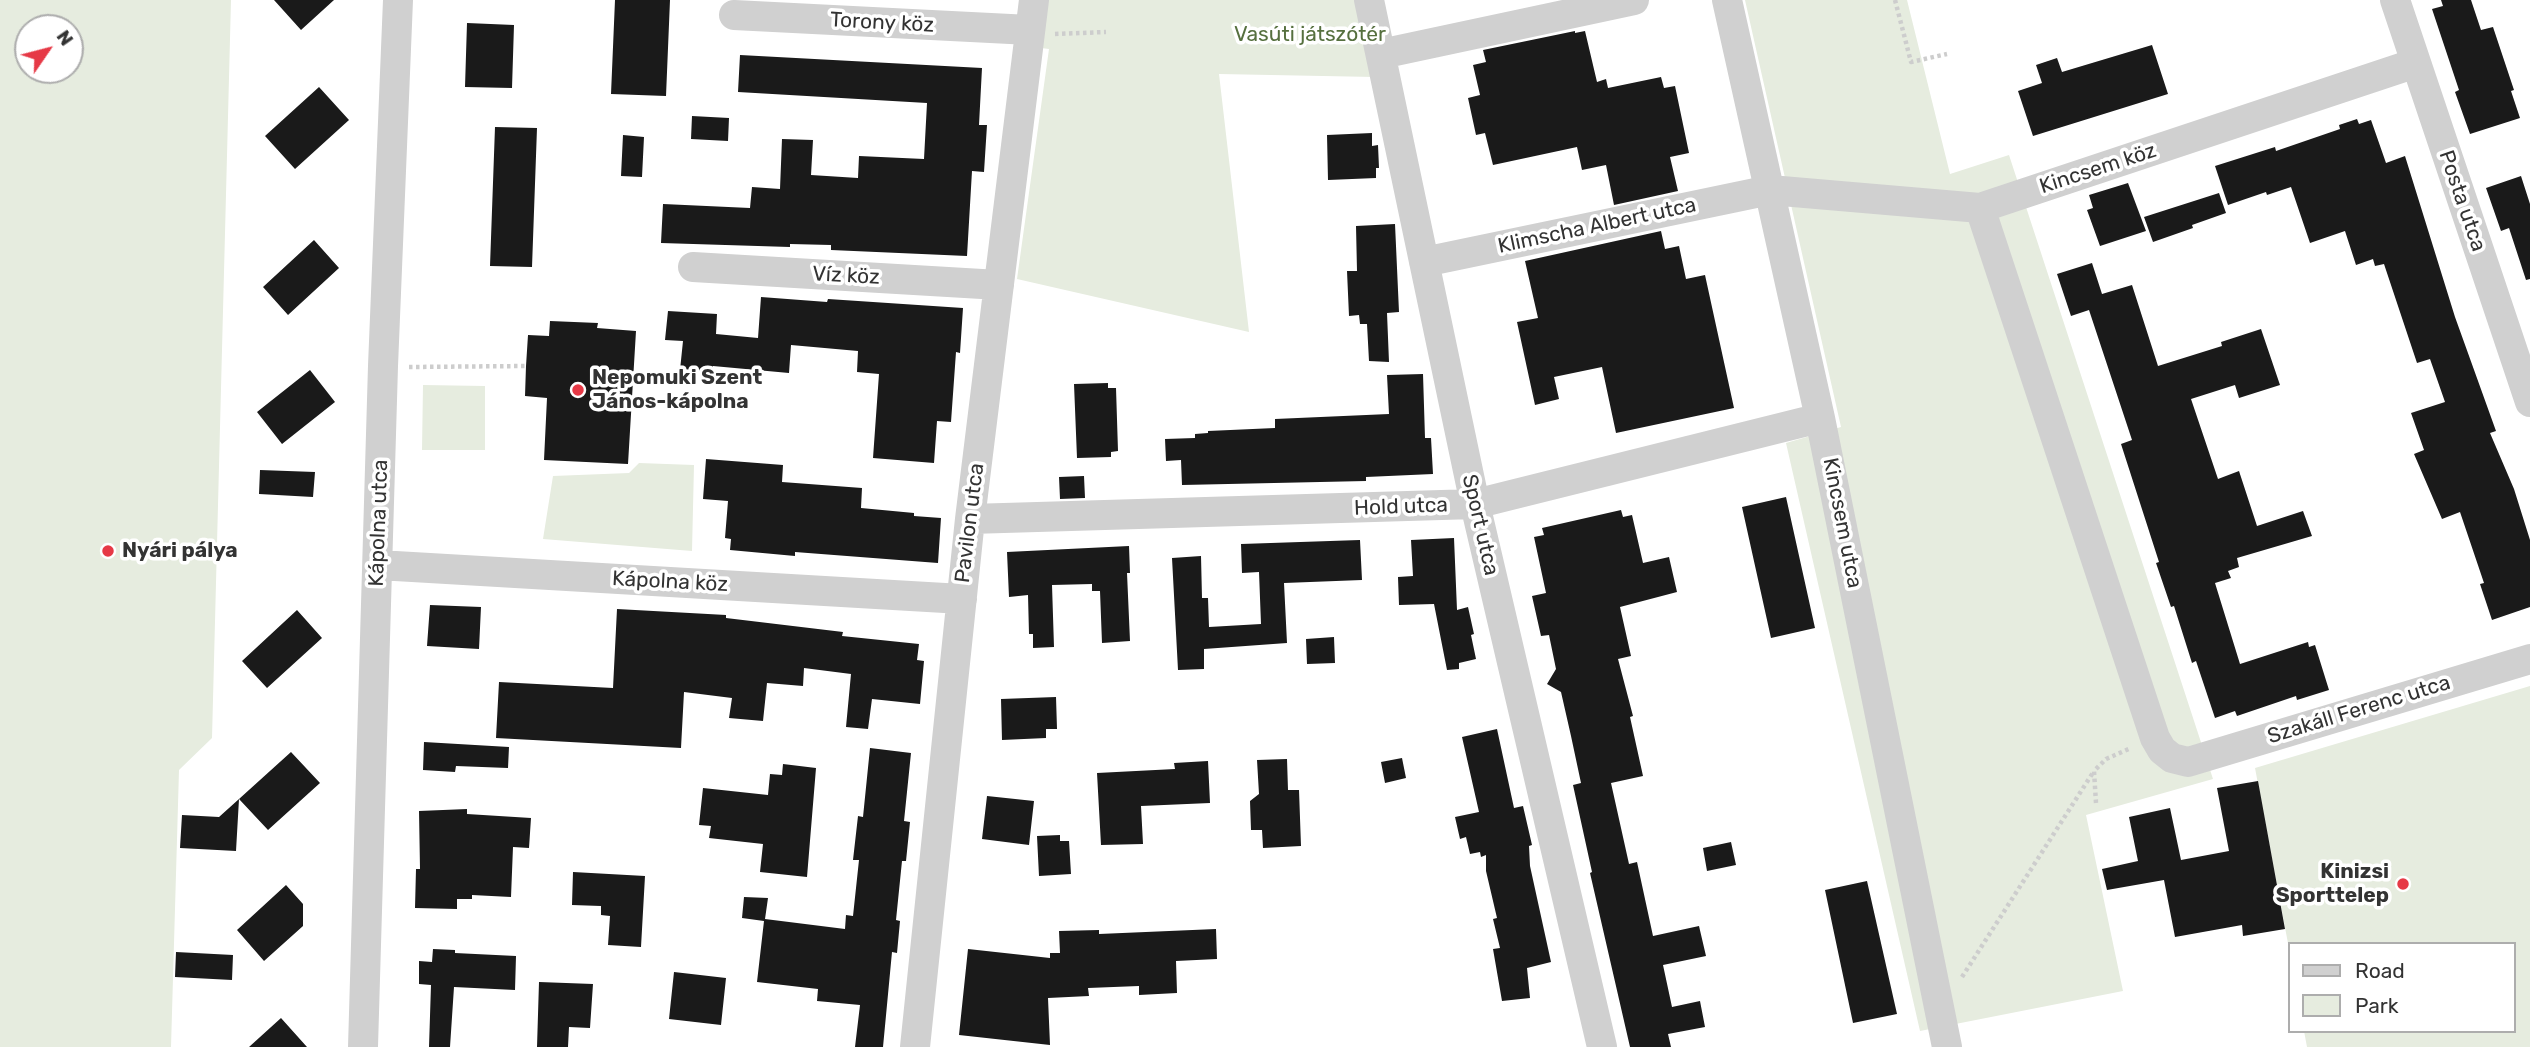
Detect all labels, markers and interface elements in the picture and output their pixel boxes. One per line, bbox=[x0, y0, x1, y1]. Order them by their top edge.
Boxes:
street label: Torony köz bbox=[829, 8, 935, 38]
north arrow bbox=[14, 14, 84, 84]
park label: Vasúti játszótér bbox=[1234, 22, 1386, 48]
text: N bbox=[52, 26, 78, 50]
street label: Kincsem köz bbox=[2036, 138, 2160, 200]
street label: Posta utca bbox=[2433, 147, 2491, 255]
street label: Klimscha Albert utca bbox=[1496, 193, 1698, 259]
street label: Víz köz bbox=[812, 262, 880, 290]
place label: Nepomuki Szent János-kápolna bbox=[592, 365, 762, 415]
marker: Nepomuki Szent János-kápolna bbox=[570, 382, 586, 398]
street label: Kincsem utca bbox=[1817, 456, 1867, 590]
street label: Kápolna utca bbox=[364, 459, 394, 587]
street label: Pavilon utca bbox=[950, 462, 990, 584]
street label: Sport utca bbox=[1456, 472, 1504, 578]
street label: Hold utca bbox=[1354, 493, 1448, 521]
place label: Nyári pálya bbox=[122, 538, 238, 564]
marker: Nyári pálya bbox=[100, 543, 116, 559]
street label: Kápolna köz bbox=[611, 566, 729, 598]
street label: Szakáll Ferenc utca bbox=[2265, 670, 2453, 750]
place label: Kinizsi Sporttelep bbox=[2276, 859, 2389, 909]
marker: Kinizsi Sporttelep bbox=[2395, 876, 2411, 892]
legend bbox=[2288, 942, 2516, 1033]
text: Road bbox=[2355, 958, 2405, 983]
text: Park bbox=[2355, 993, 2399, 1018]

